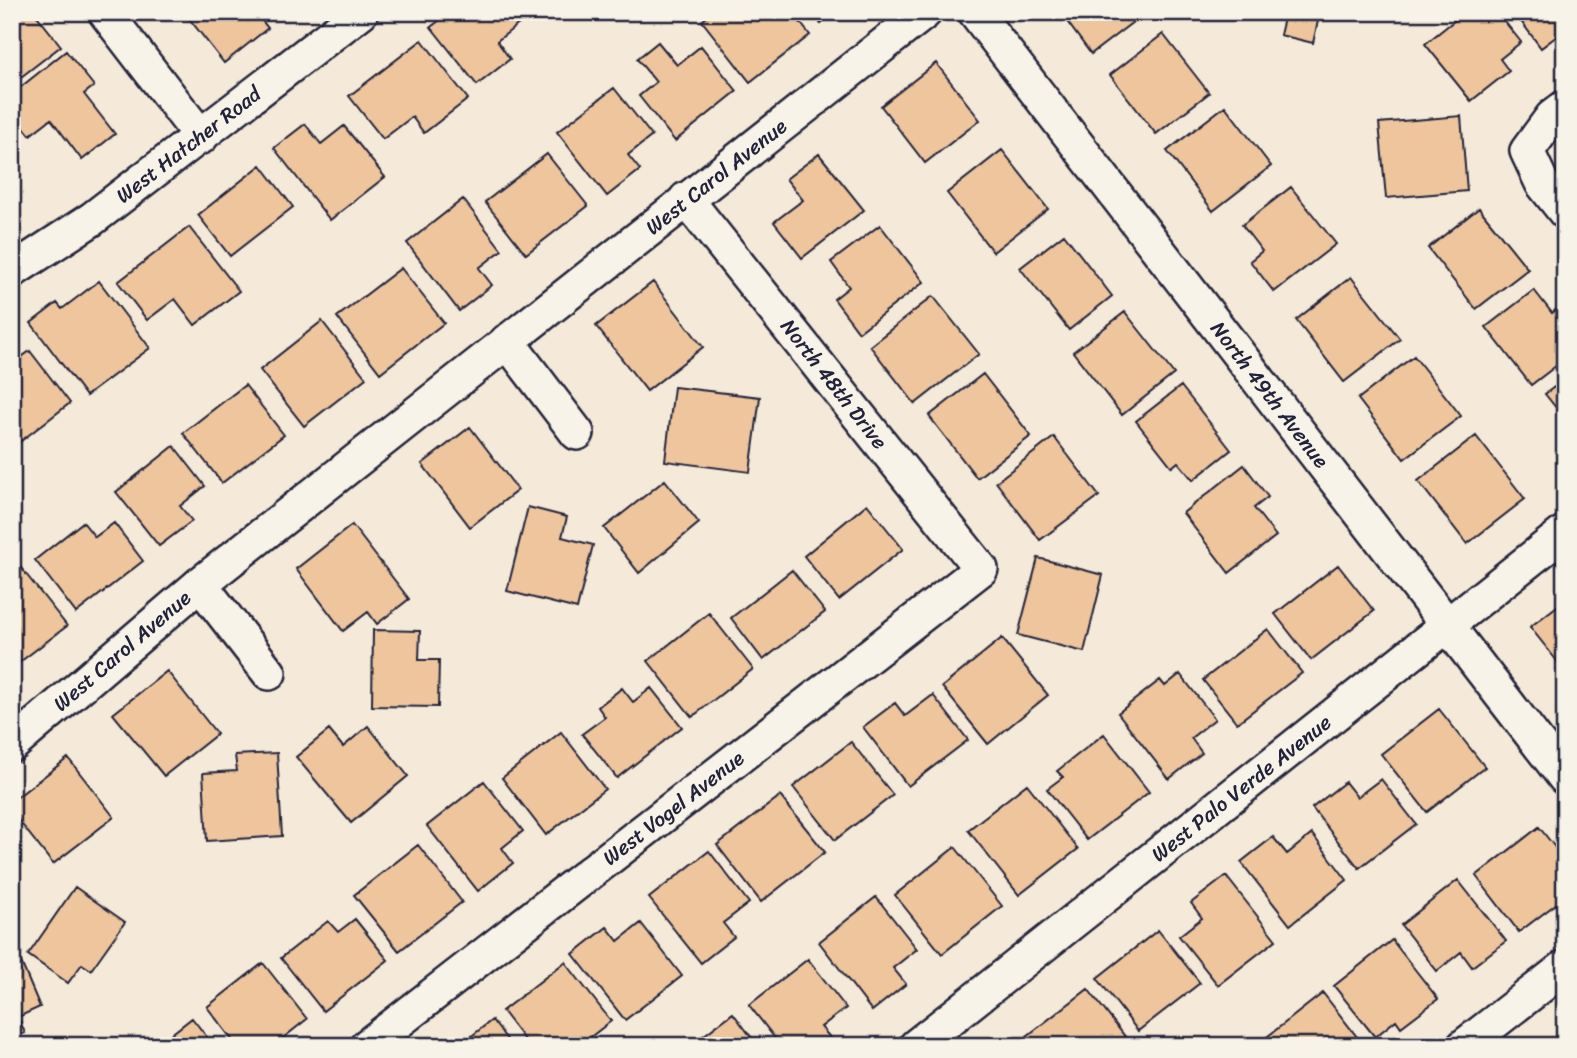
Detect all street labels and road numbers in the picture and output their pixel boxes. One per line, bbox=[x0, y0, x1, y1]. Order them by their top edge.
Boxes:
street label: West Hatcher Road bbox=[107, 75, 271, 214]
street label: West Carol Avenue bbox=[637, 108, 796, 245]
street label: North 48th Drive bbox=[770, 310, 898, 458]
street label: North 49th Avenue bbox=[1200, 312, 1339, 477]
street label: West Carol Avenue bbox=[44, 580, 200, 721]
street label: West Palo Verde Avenue bbox=[1142, 704, 1340, 872]
street label: West Vogel Avenue bbox=[594, 740, 753, 876]

